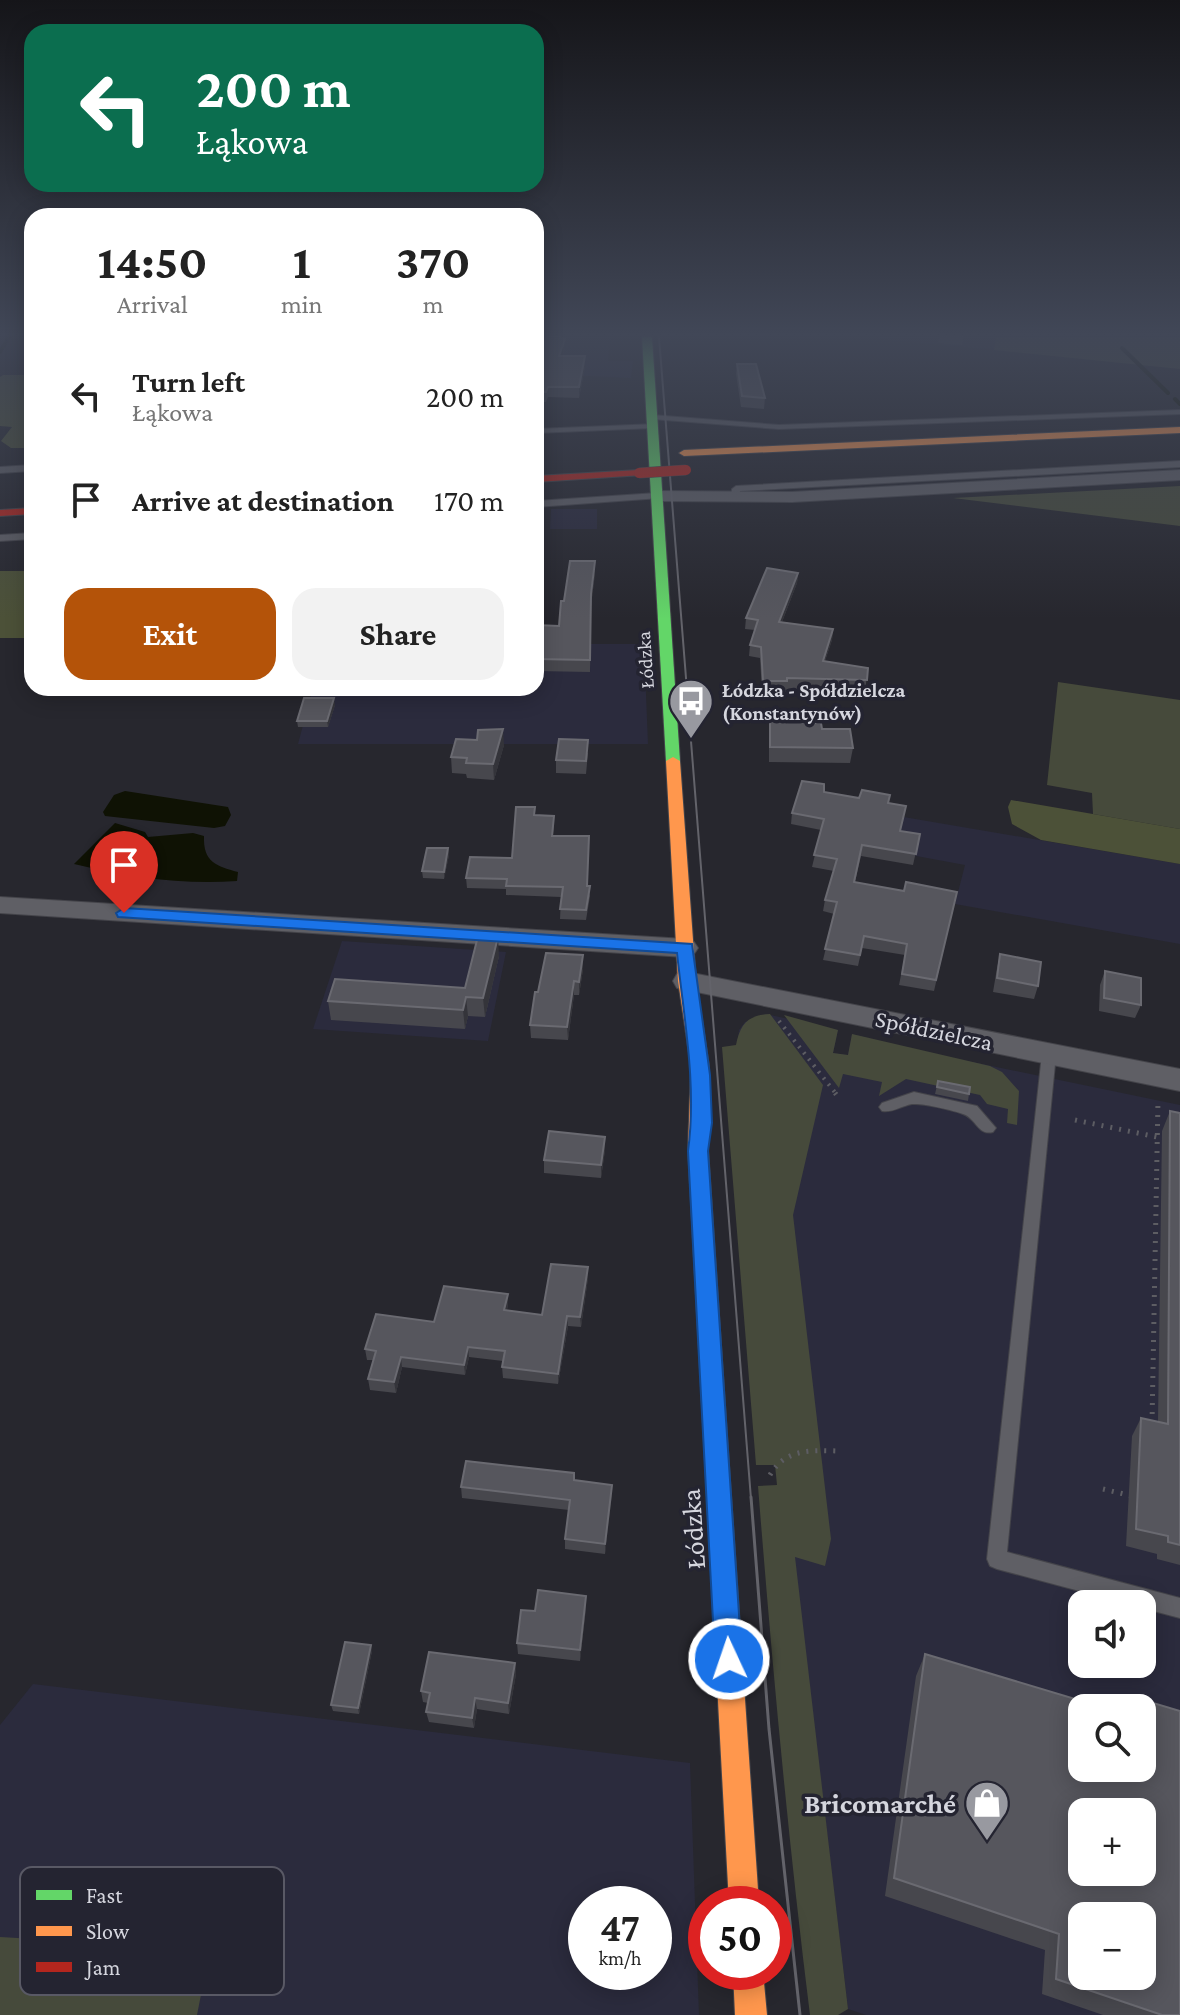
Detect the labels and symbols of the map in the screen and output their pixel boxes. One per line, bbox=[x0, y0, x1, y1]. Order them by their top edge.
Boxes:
street label: Łódzka bbox=[632, 630, 658, 690]
bus stop icon: Łódzka - Spółdzielcza (Konstantynów) bbox=[667, 677, 715, 740]
place label: Łódzka - Spółdzielcza (Konstantynów) bbox=[722, 679, 906, 725]
pin bbox=[90, 831, 158, 913]
street label: Spółdzielcza bbox=[873, 1004, 995, 1056]
street label: Łódzka bbox=[675, 1488, 711, 1570]
position arrow bbox=[687, 1617, 771, 1701]
shop icon: Bricomarché bbox=[963, 1779, 1011, 1842]
place label: Bricomarché bbox=[804, 1788, 956, 1819]
legend bbox=[20, 1867, 284, 1995]
text: Fast bbox=[86, 1883, 123, 1908]
speed limit sign: 50 bbox=[688, 1886, 792, 1990]
text: Slow bbox=[86, 1919, 130, 1944]
text: Jam bbox=[84, 1955, 121, 1980]

